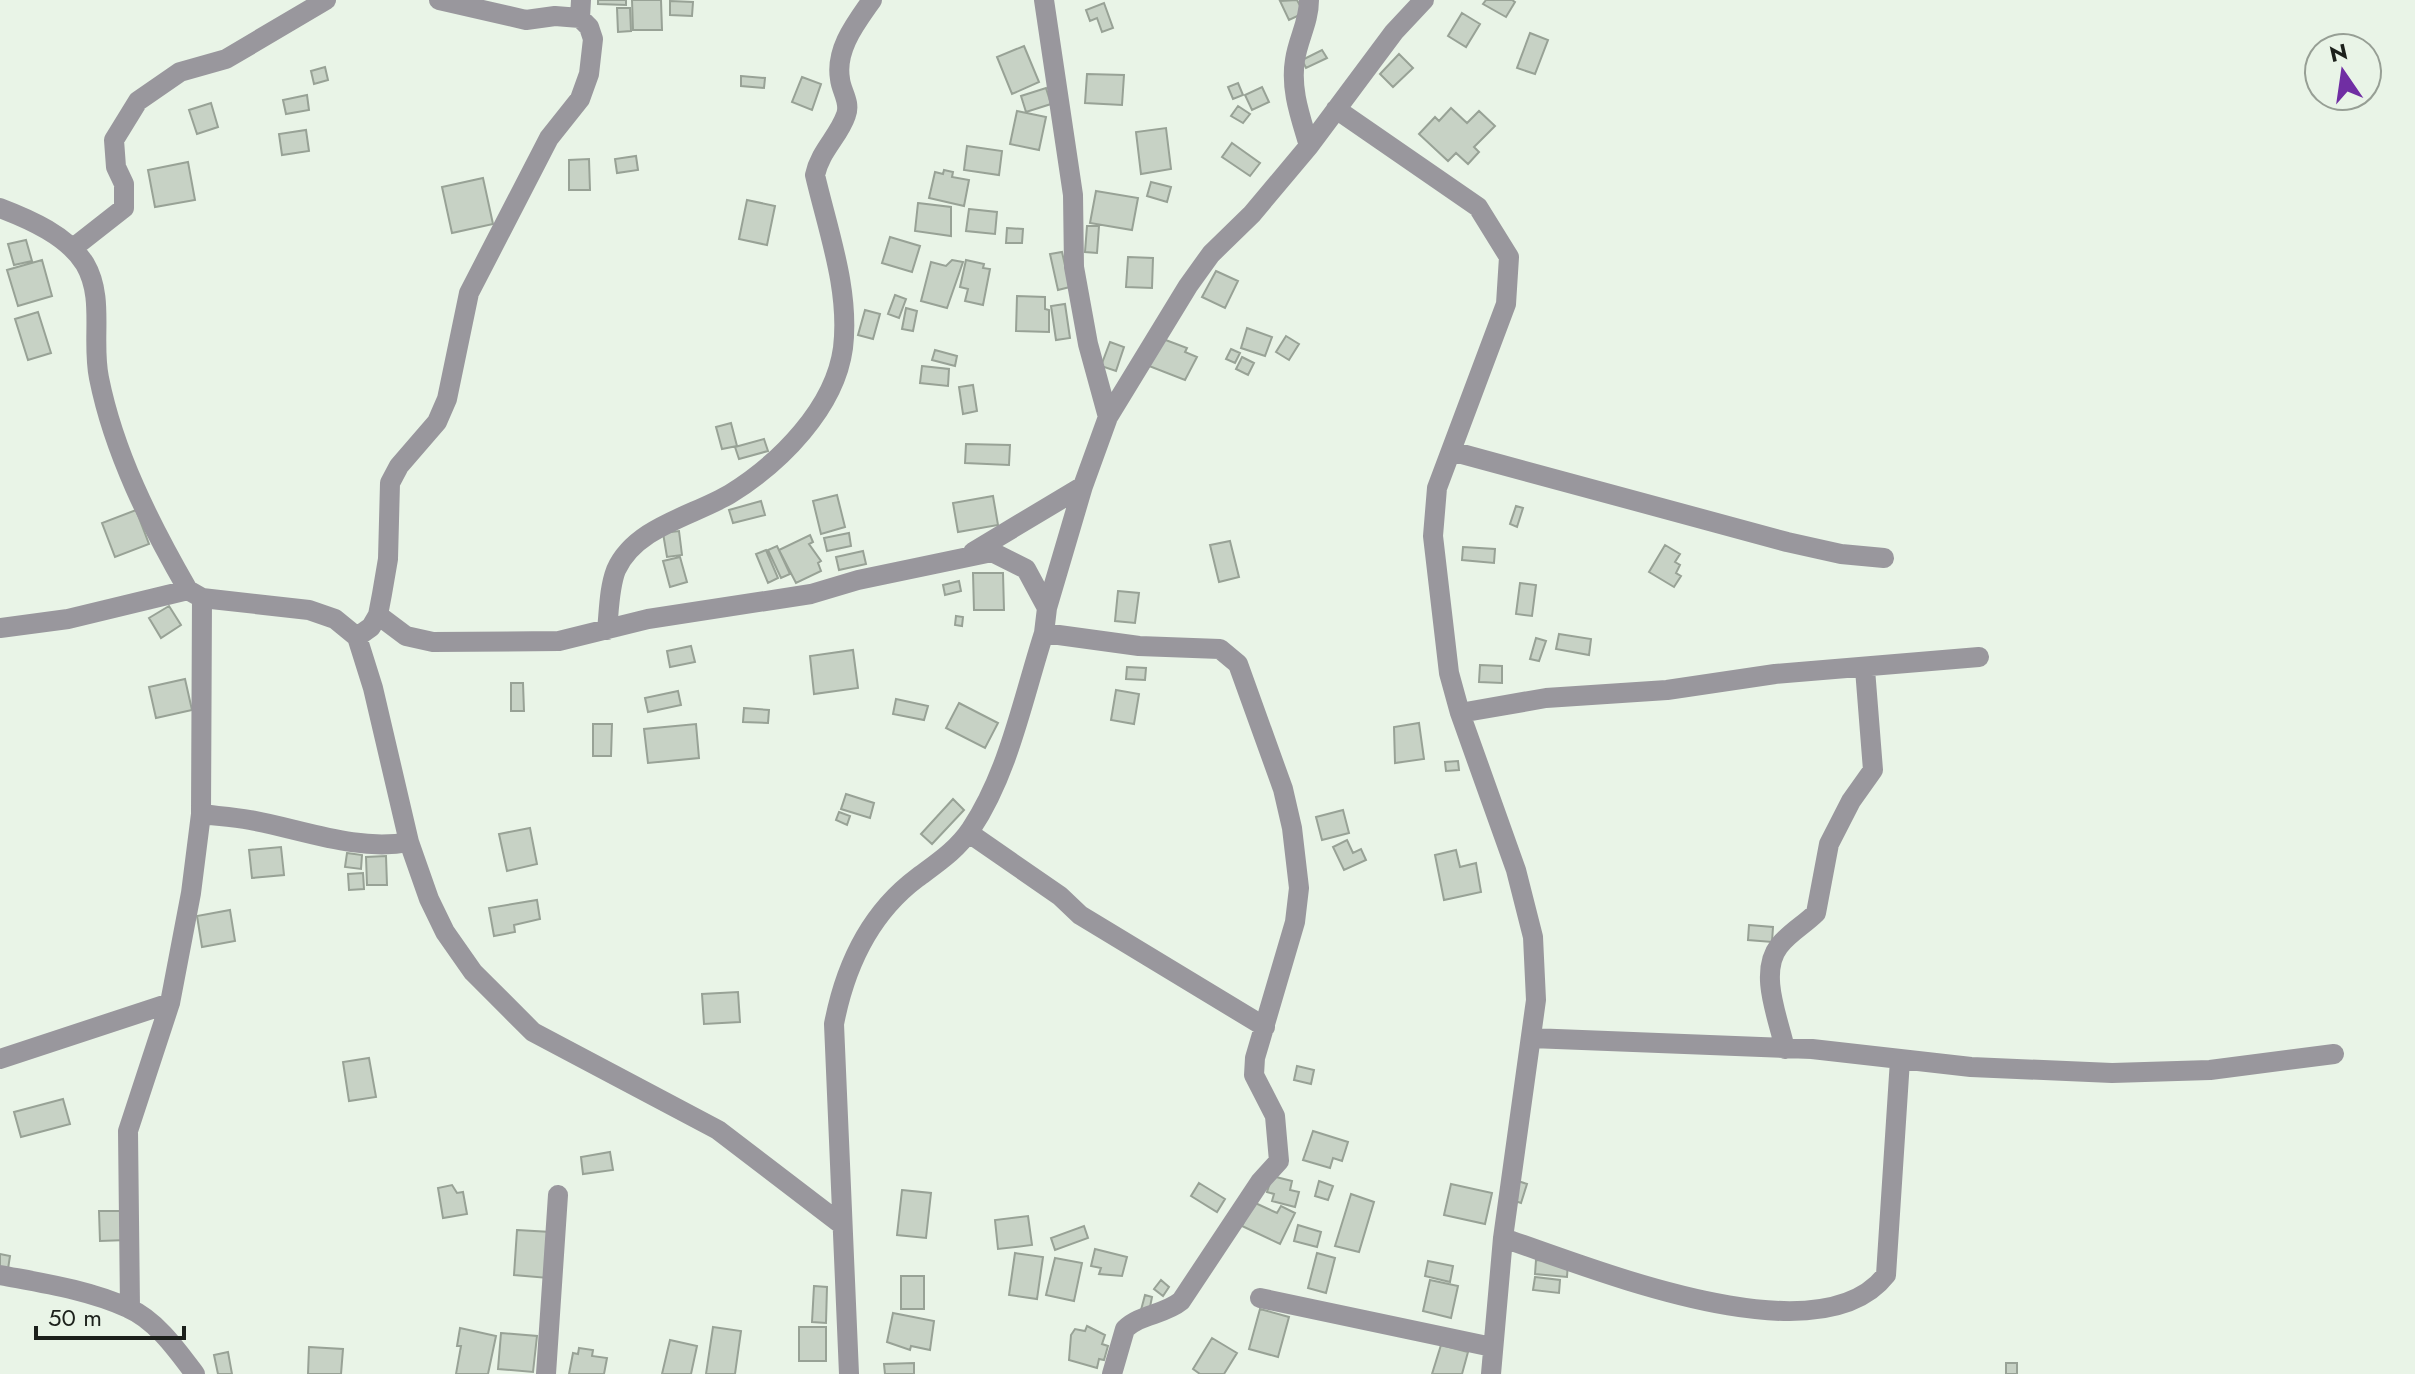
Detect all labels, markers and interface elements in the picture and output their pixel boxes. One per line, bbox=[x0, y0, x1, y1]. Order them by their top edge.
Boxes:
north arrow bbox=[2303, 32, 2383, 112]
text: N bbox=[2326, 35, 2351, 70]
scale bar bbox=[36, 1290, 184, 1340]
text: 50 m bbox=[48, 1300, 102, 1335]

